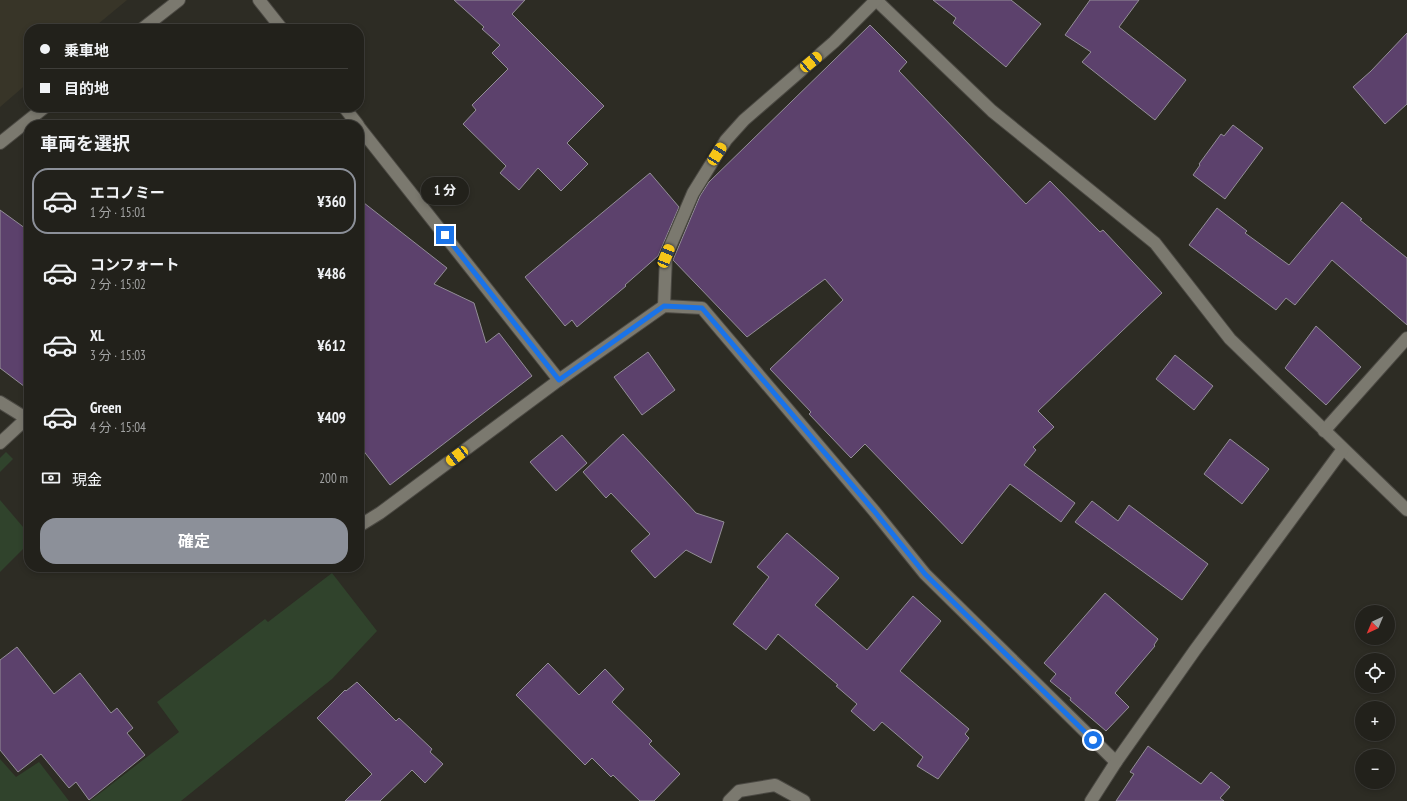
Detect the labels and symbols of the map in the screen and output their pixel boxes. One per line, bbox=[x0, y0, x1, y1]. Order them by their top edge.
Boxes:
car bbox=[798, 50, 824, 74]
car bbox=[706, 141, 728, 167]
callout: 1 分 bbox=[421, 177, 469, 205]
route end bbox=[436, 226, 454, 244]
car bbox=[656, 243, 676, 269]
car bbox=[444, 444, 470, 468]
north arrow bbox=[1355, 605, 1395, 645]
route start bbox=[1084, 731, 1102, 749]

